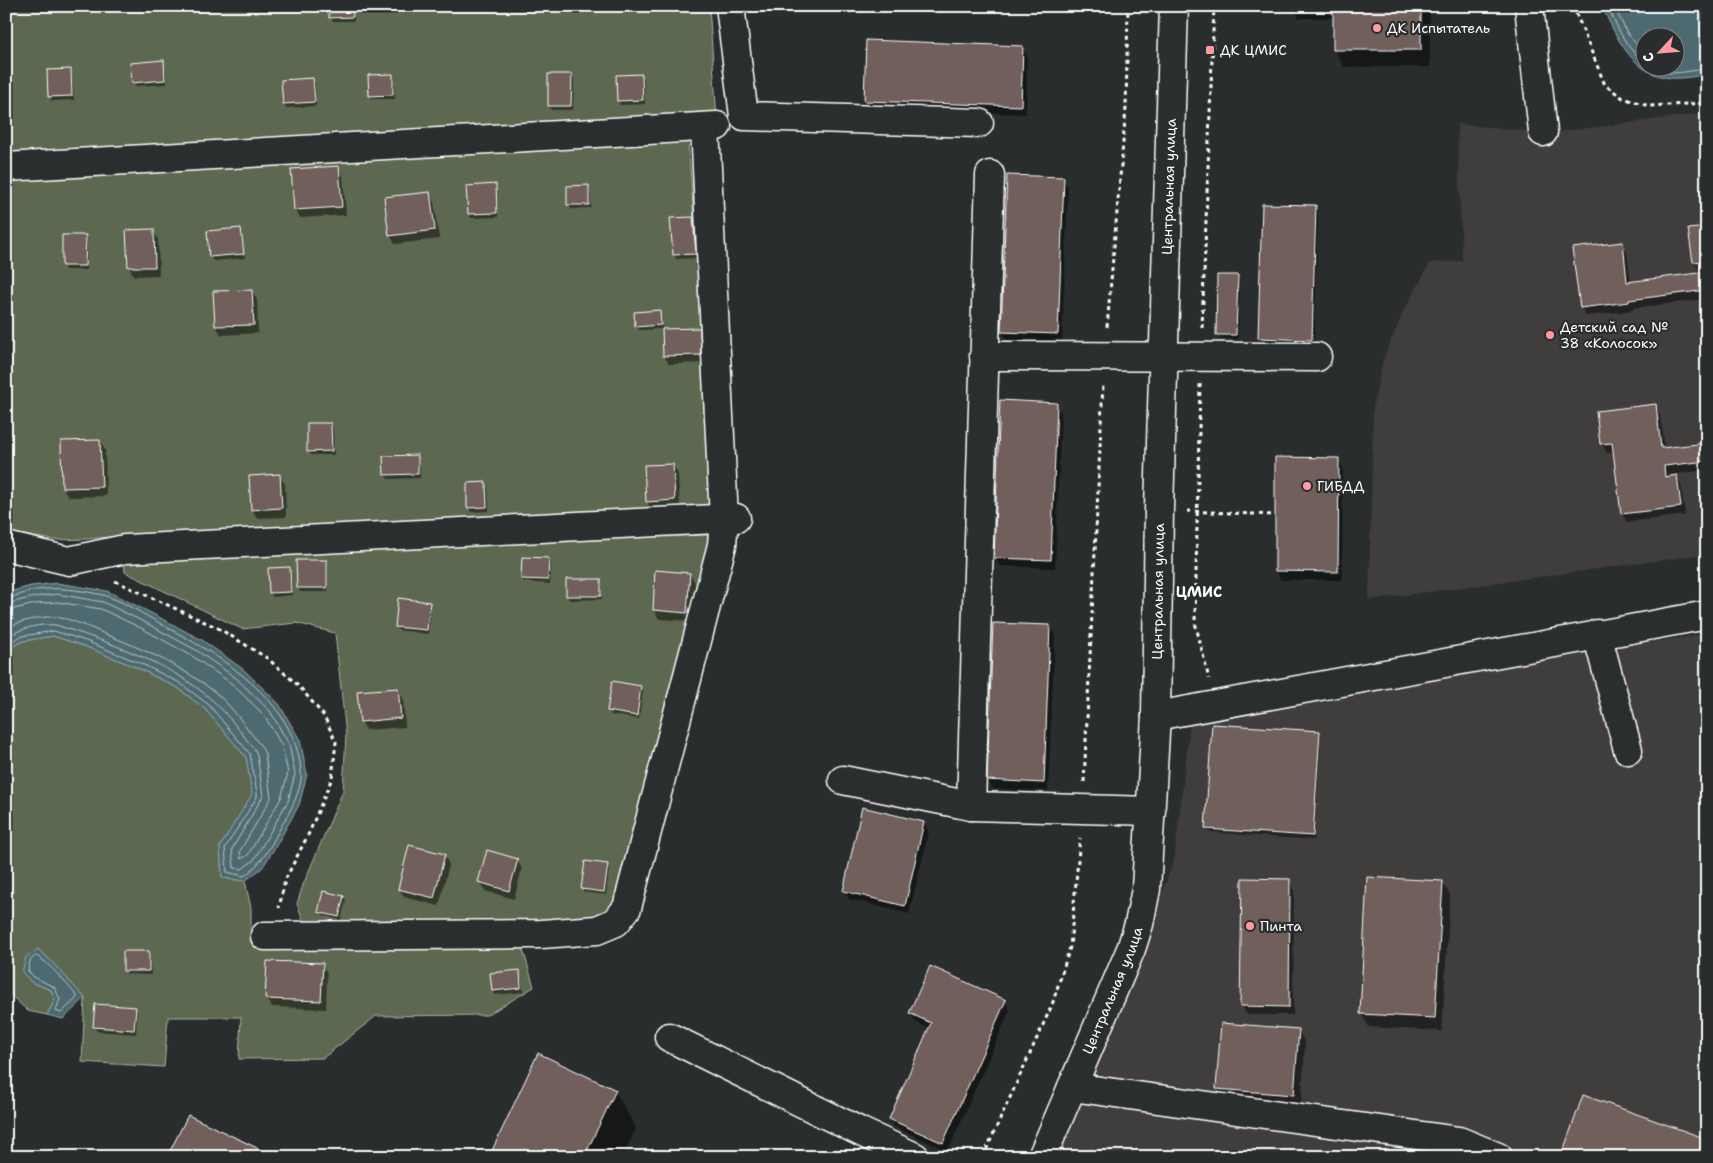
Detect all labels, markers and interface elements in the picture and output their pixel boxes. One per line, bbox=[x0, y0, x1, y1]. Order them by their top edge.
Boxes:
place label: ДК Испытатель bbox=[1387, 19, 1490, 37]
marker: ДК Испытатель bbox=[1371, 22, 1383, 34]
north arrow bbox=[1636, 28, 1686, 78]
place label: ДК ЦМИС bbox=[1220, 41, 1287, 59]
marker: ДК ЦМИС bbox=[1204, 44, 1216, 56]
text: С bbox=[1638, 50, 1658, 66]
street label: Центральная улица bbox=[1158, 118, 1180, 255]
place label: Детский сад № 38 «Колосок» bbox=[1560, 318, 1668, 352]
marker: Детский сад № 38 «Колосок» bbox=[1544, 329, 1556, 341]
place label: ГИБДД bbox=[1317, 477, 1365, 495]
marker: ГИБДД bbox=[1301, 480, 1313, 492]
street label: Центральная улица bbox=[1148, 523, 1168, 660]
district label: ЦМИС bbox=[1176, 582, 1222, 602]
place label: Пинта bbox=[1260, 917, 1302, 935]
marker: Пинта bbox=[1244, 920, 1256, 932]
street label: Центральная улица bbox=[1078, 924, 1147, 1057]

